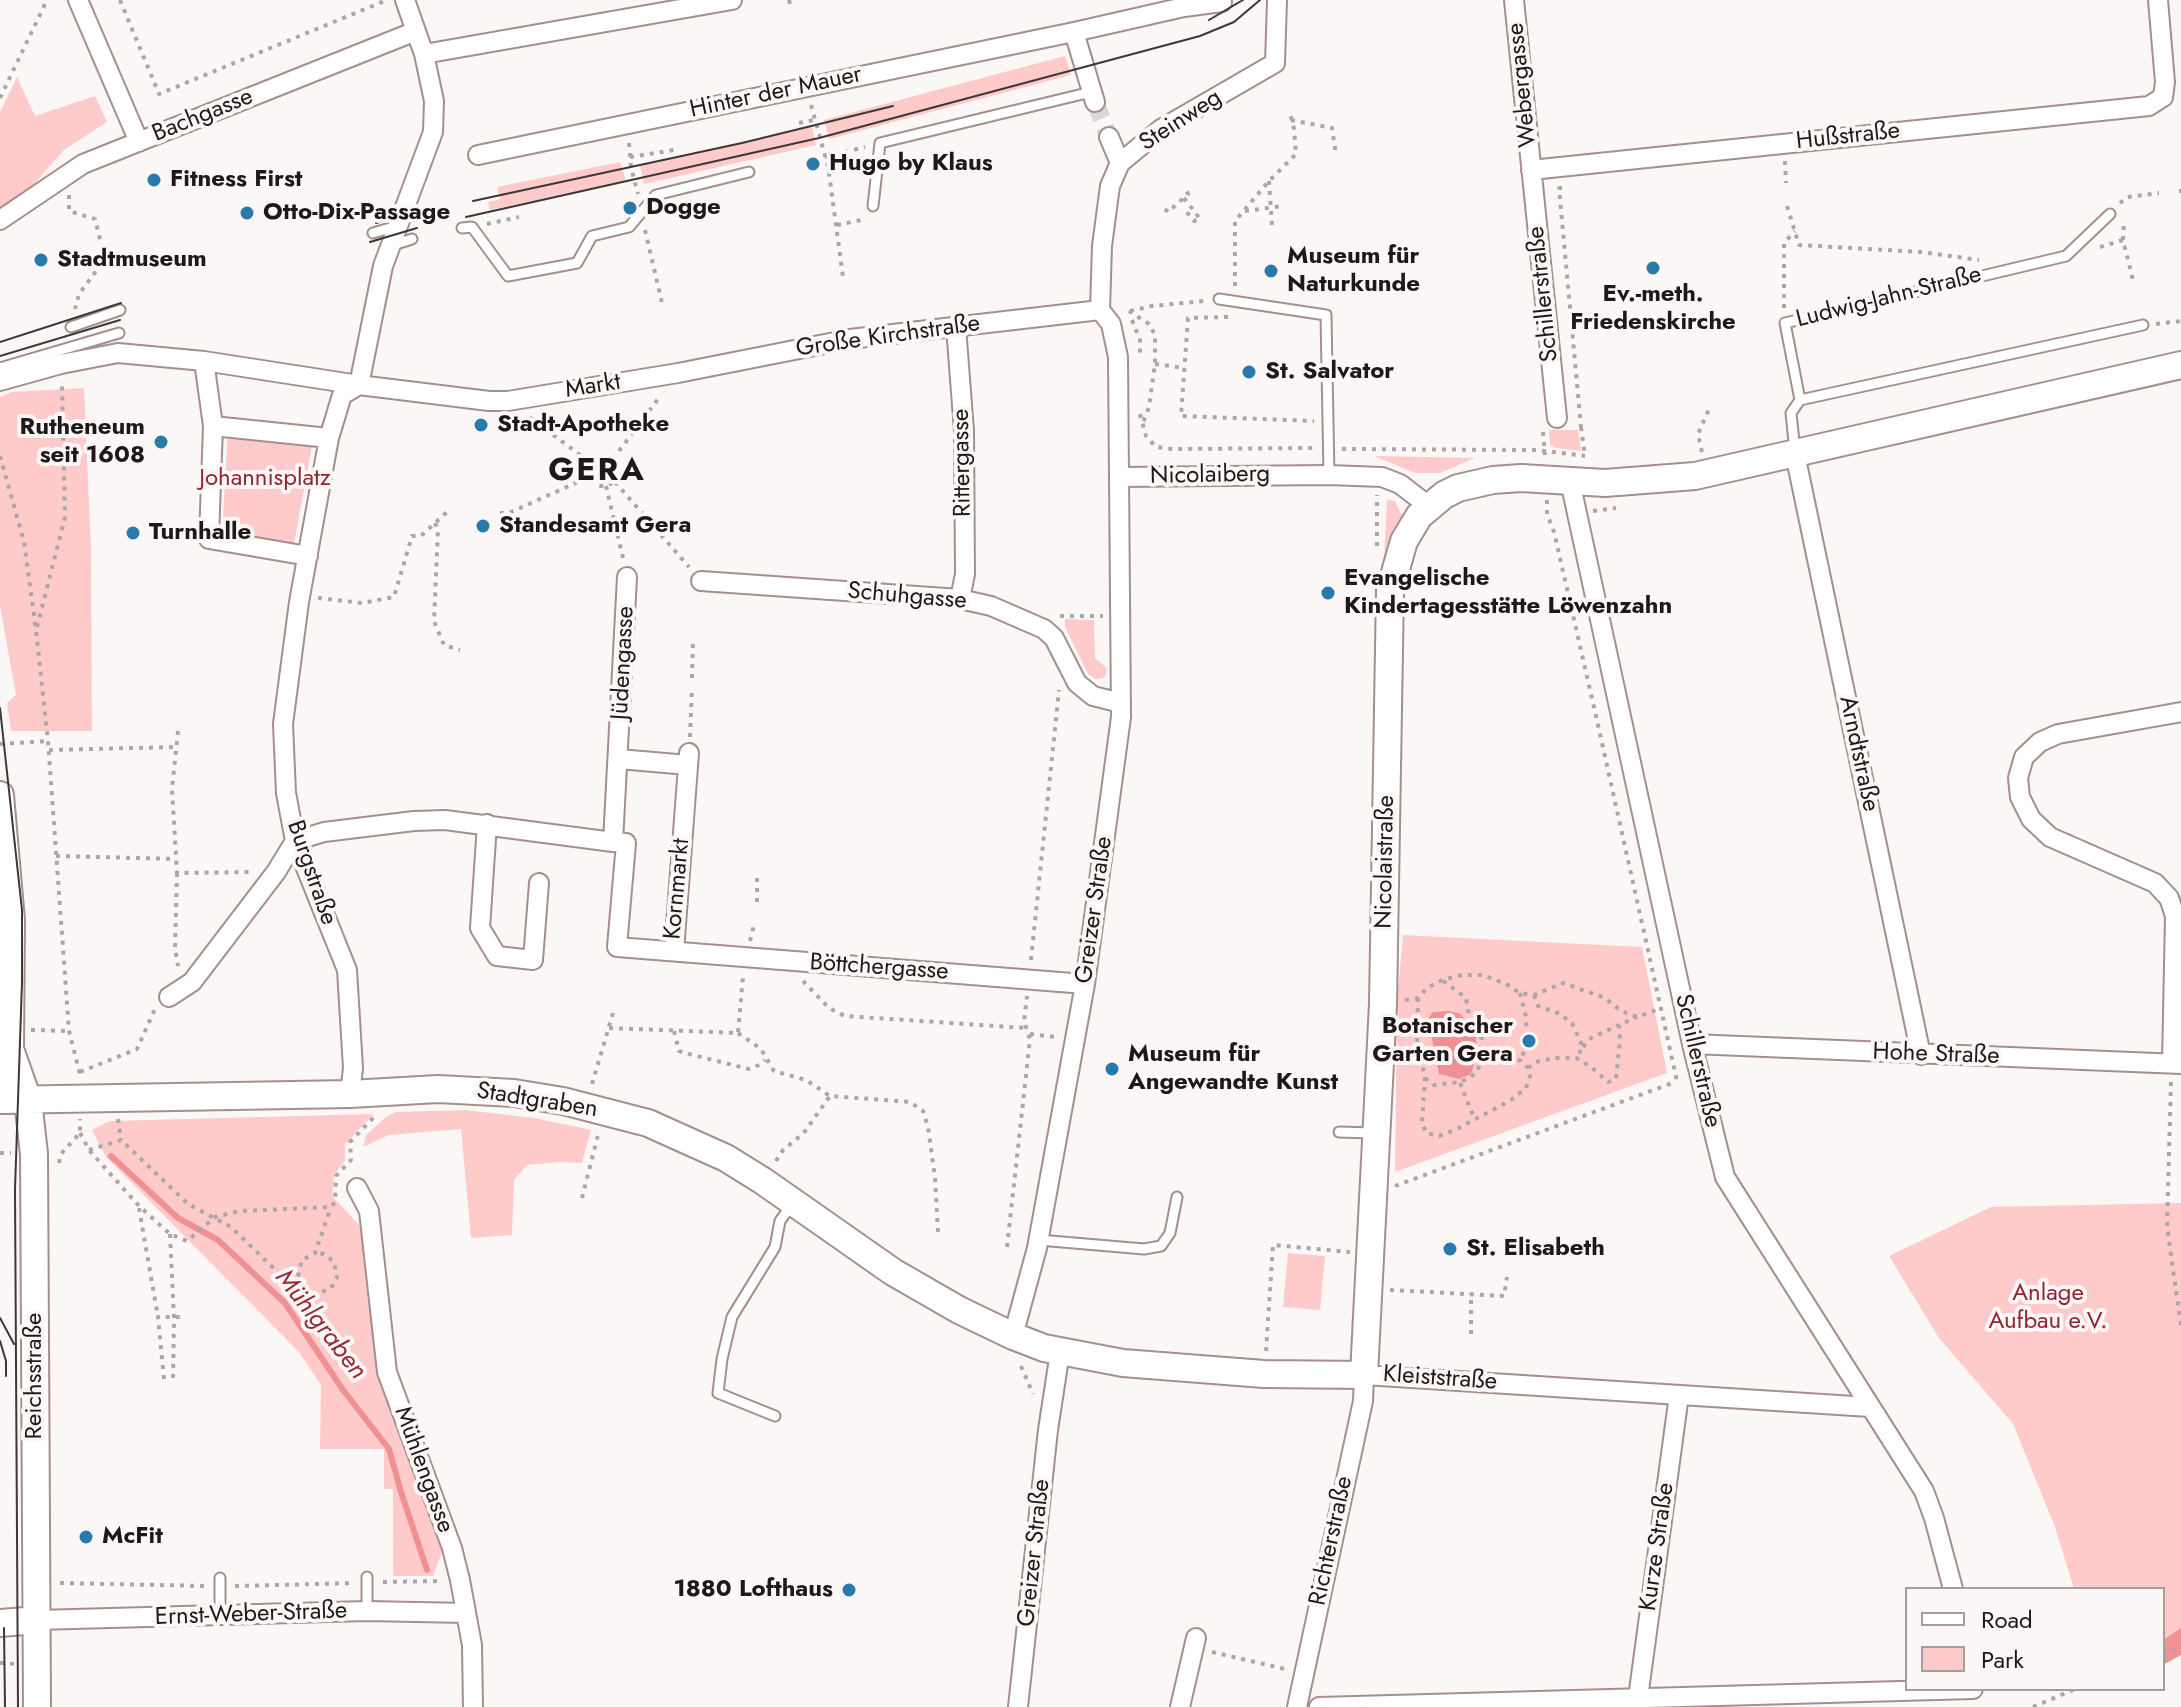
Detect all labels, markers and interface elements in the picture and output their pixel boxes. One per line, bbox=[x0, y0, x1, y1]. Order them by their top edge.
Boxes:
street label: Webergasse bbox=[1502, 21, 1544, 149]
street label: Hinter der Mauer bbox=[687, 61, 865, 125]
street label: Bachgasse bbox=[148, 83, 258, 149]
street label: Steinweg bbox=[1135, 84, 1227, 158]
street label: Hußstraße bbox=[1795, 117, 1901, 157]
place label: Hugo by Klaus bbox=[829, 150, 993, 178]
marker: Hugo by Klaus bbox=[804, 155, 822, 173]
place label: Fitness First bbox=[170, 166, 303, 194]
marker: Fitness First bbox=[145, 171, 163, 189]
place label: Dogge bbox=[646, 194, 721, 222]
place label: Otto-Dix-Passage bbox=[263, 199, 450, 227]
marker: Dogge bbox=[621, 199, 639, 217]
marker: Otto-Dix-Passage bbox=[238, 204, 256, 222]
street label: Schillerstraße bbox=[1523, 225, 1565, 363]
place label: Museum für Naturkunde bbox=[1287, 243, 1420, 299]
place label: Stadtmuseum bbox=[57, 246, 207, 274]
marker: Stadtmuseum bbox=[32, 251, 50, 269]
marker: Ev.-meth. Friedenskirche bbox=[1644, 259, 1662, 277]
street label: Ludwig-Jahn-Straße bbox=[1793, 261, 1985, 335]
marker: Museum für Naturkunde bbox=[1262, 262, 1280, 280]
place label: Ev.-meth. Friedenskirche bbox=[1570, 281, 1736, 337]
street label: Große Kirchstraße bbox=[794, 310, 982, 364]
place label: St. Salvator bbox=[1265, 358, 1394, 386]
marker: St. Salvator bbox=[1240, 363, 1258, 381]
street label: Markt bbox=[563, 368, 623, 406]
street label: Rittergasse bbox=[948, 409, 978, 517]
place label: Stadt-Apotheke bbox=[497, 411, 669, 439]
place label: Rutheneum seit 1608 bbox=[20, 414, 145, 470]
marker: Stadt-Apotheke bbox=[472, 416, 490, 434]
marker: Rutheneum seit 1608 bbox=[152, 433, 170, 451]
district label: GERA bbox=[548, 453, 646, 491]
street label: Nicolaiberg bbox=[1150, 461, 1270, 491]
park label: Johannisplatz bbox=[199, 465, 331, 493]
place label: Standesamt Gera bbox=[499, 512, 691, 540]
marker: Standesamt Gera bbox=[474, 517, 492, 535]
place label: Turnhalle bbox=[149, 519, 251, 547]
marker: Turnhalle bbox=[124, 524, 142, 542]
place label: Evangelische Kindertagesstätte Löwenzahn bbox=[1344, 565, 1672, 621]
street label: Schuhgasse bbox=[846, 577, 968, 617]
marker: Evangelische Kindertagesstätte Löwenzahn bbox=[1319, 584, 1337, 602]
street label: Jüdengasse bbox=[607, 605, 641, 721]
street label: Arndtstraße bbox=[1832, 694, 1884, 814]
street label: Nicolaistraße bbox=[1370, 795, 1402, 929]
street label: Burgstraße bbox=[280, 817, 342, 929]
street label: Greizer Straße bbox=[1070, 835, 1120, 985]
street label: Kornmarkt bbox=[659, 837, 697, 941]
street label: Böttchergasse bbox=[809, 949, 949, 987]
street label: Schillerstraße bbox=[1668, 991, 1726, 1131]
place label: Botanischer Garten Gera bbox=[1372, 1013, 1513, 1069]
marker: Botanischer Garten Gera bbox=[1520, 1032, 1538, 1050]
street label: Hohe Straße bbox=[1872, 1038, 2000, 1072]
place label: Museum für Angewandte Kunst bbox=[1128, 1041, 1338, 1097]
marker: Museum für Angewandte Kunst bbox=[1103, 1060, 1121, 1078]
street label: Stadtgraben bbox=[475, 1077, 599, 1125]
place label: St. Elisabeth bbox=[1466, 1235, 1605, 1263]
marker: St. Elisabeth bbox=[1441, 1240, 1459, 1258]
water label: Mühlgraben bbox=[267, 1264, 373, 1386]
park label: Anlage Aufbau e.V. bbox=[1989, 1280, 2107, 1336]
street label: Reichsstraße bbox=[21, 1313, 49, 1439]
street label: Kleiststraße bbox=[1382, 1361, 1498, 1397]
street label: Mühlengasse bbox=[387, 1403, 459, 1537]
street label: Richterstraße bbox=[1304, 1474, 1360, 1608]
street label: Greizer Straße bbox=[1013, 1478, 1057, 1628]
street label: Kurze Straße bbox=[1635, 1481, 1681, 1613]
place label: McFit bbox=[102, 1523, 163, 1551]
marker: McFit bbox=[77, 1528, 95, 1546]
place label: 1880 Lofthaus bbox=[674, 1576, 833, 1604]
marker: 1880 Lofthaus bbox=[840, 1581, 858, 1599]
legend bbox=[1905, 1587, 2165, 1691]
street label: Ernst-Weber-Straße bbox=[154, 1597, 348, 1633]
text: Road bbox=[1981, 1602, 2033, 1637]
text: Park bbox=[1981, 1642, 2024, 1677]

